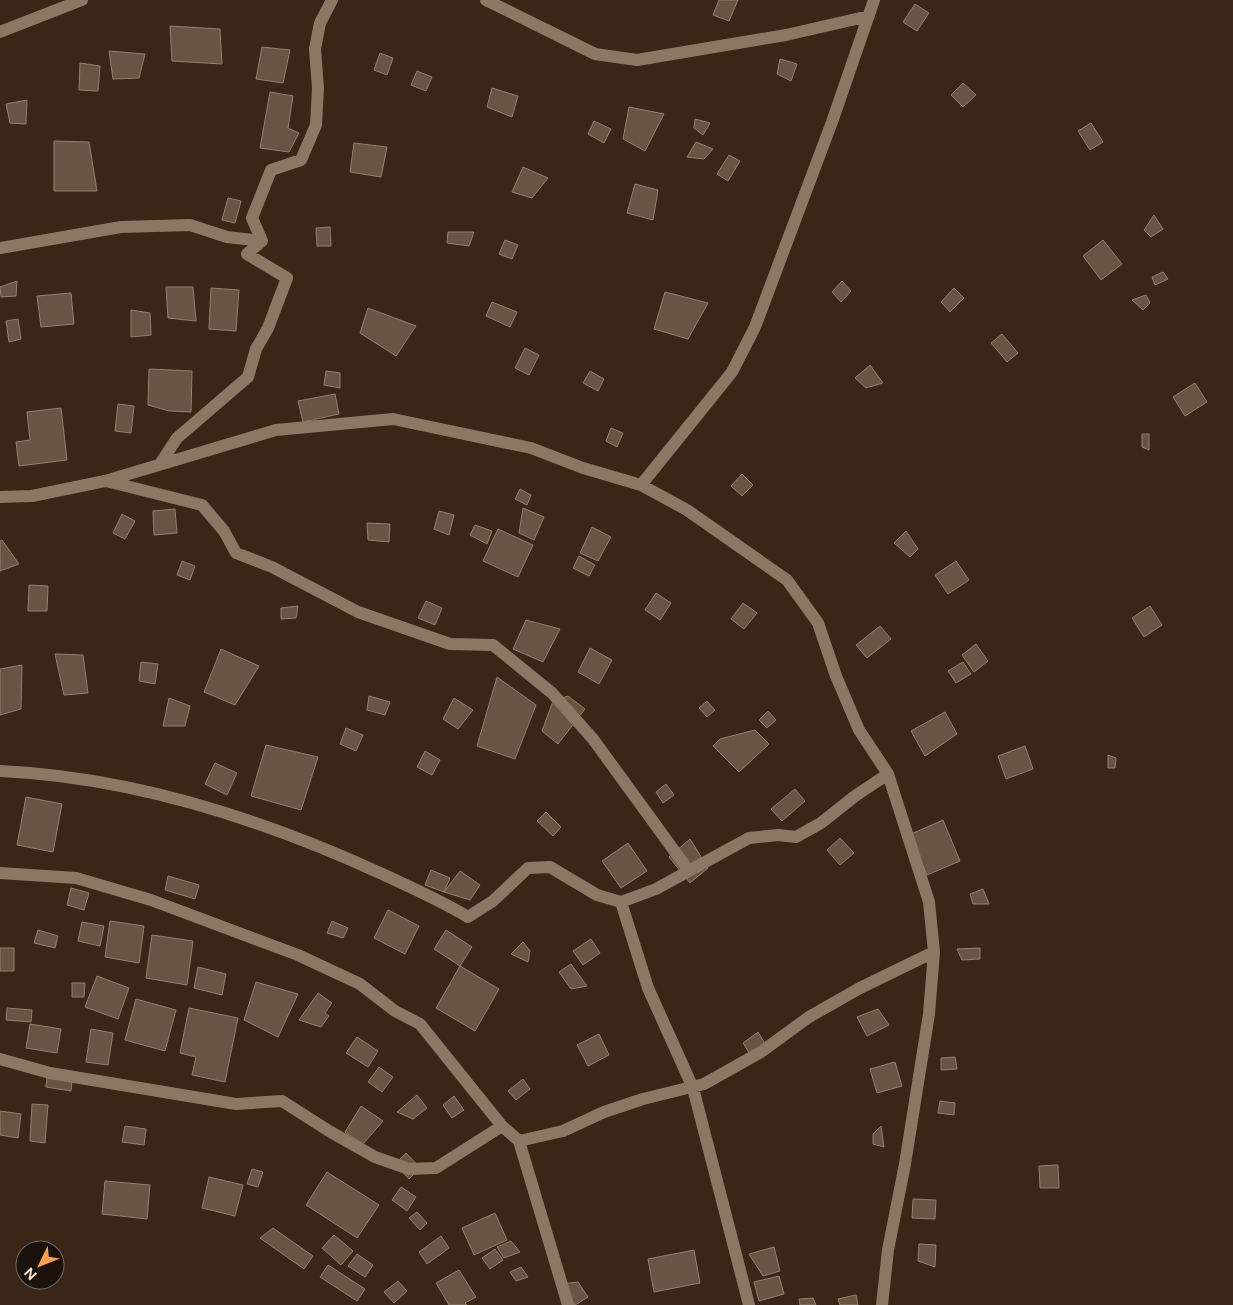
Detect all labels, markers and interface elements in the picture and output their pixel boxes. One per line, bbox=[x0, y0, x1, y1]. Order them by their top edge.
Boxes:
north arrow bbox=[15, 1240, 65, 1290]
text: N bbox=[21, 1264, 41, 1283]

